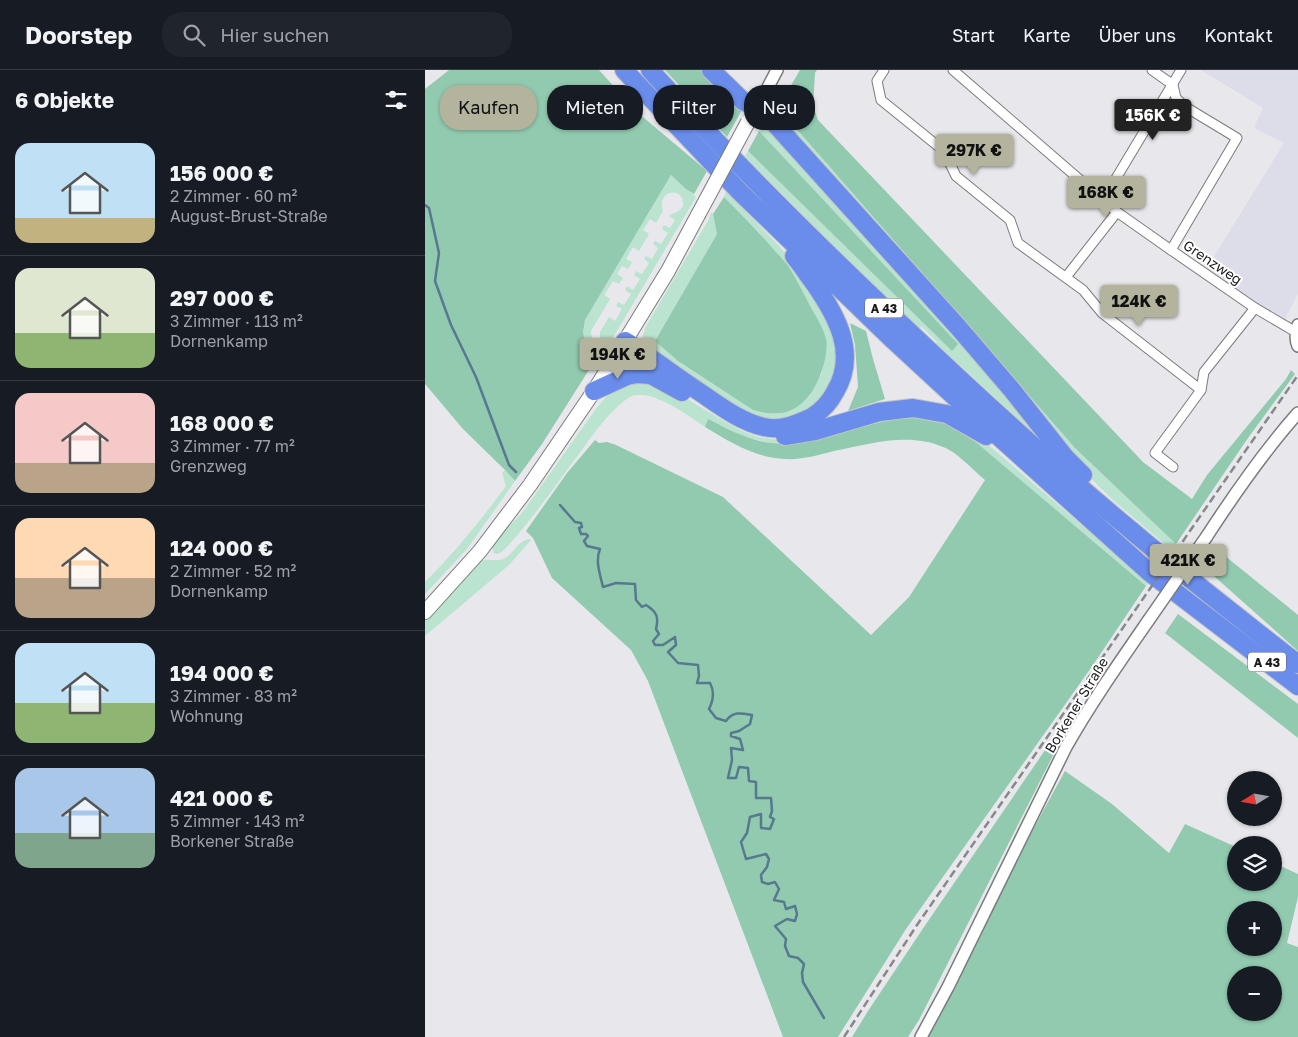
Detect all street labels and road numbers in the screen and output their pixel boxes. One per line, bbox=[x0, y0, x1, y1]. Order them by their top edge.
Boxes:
street label: Grenzweg bbox=[1180, 236, 1246, 288]
road number: A 43 bbox=[865, 298, 903, 318]
road number: A 43 bbox=[1248, 652, 1286, 672]
street label: Borkener Straße bbox=[1041, 654, 1111, 756]

